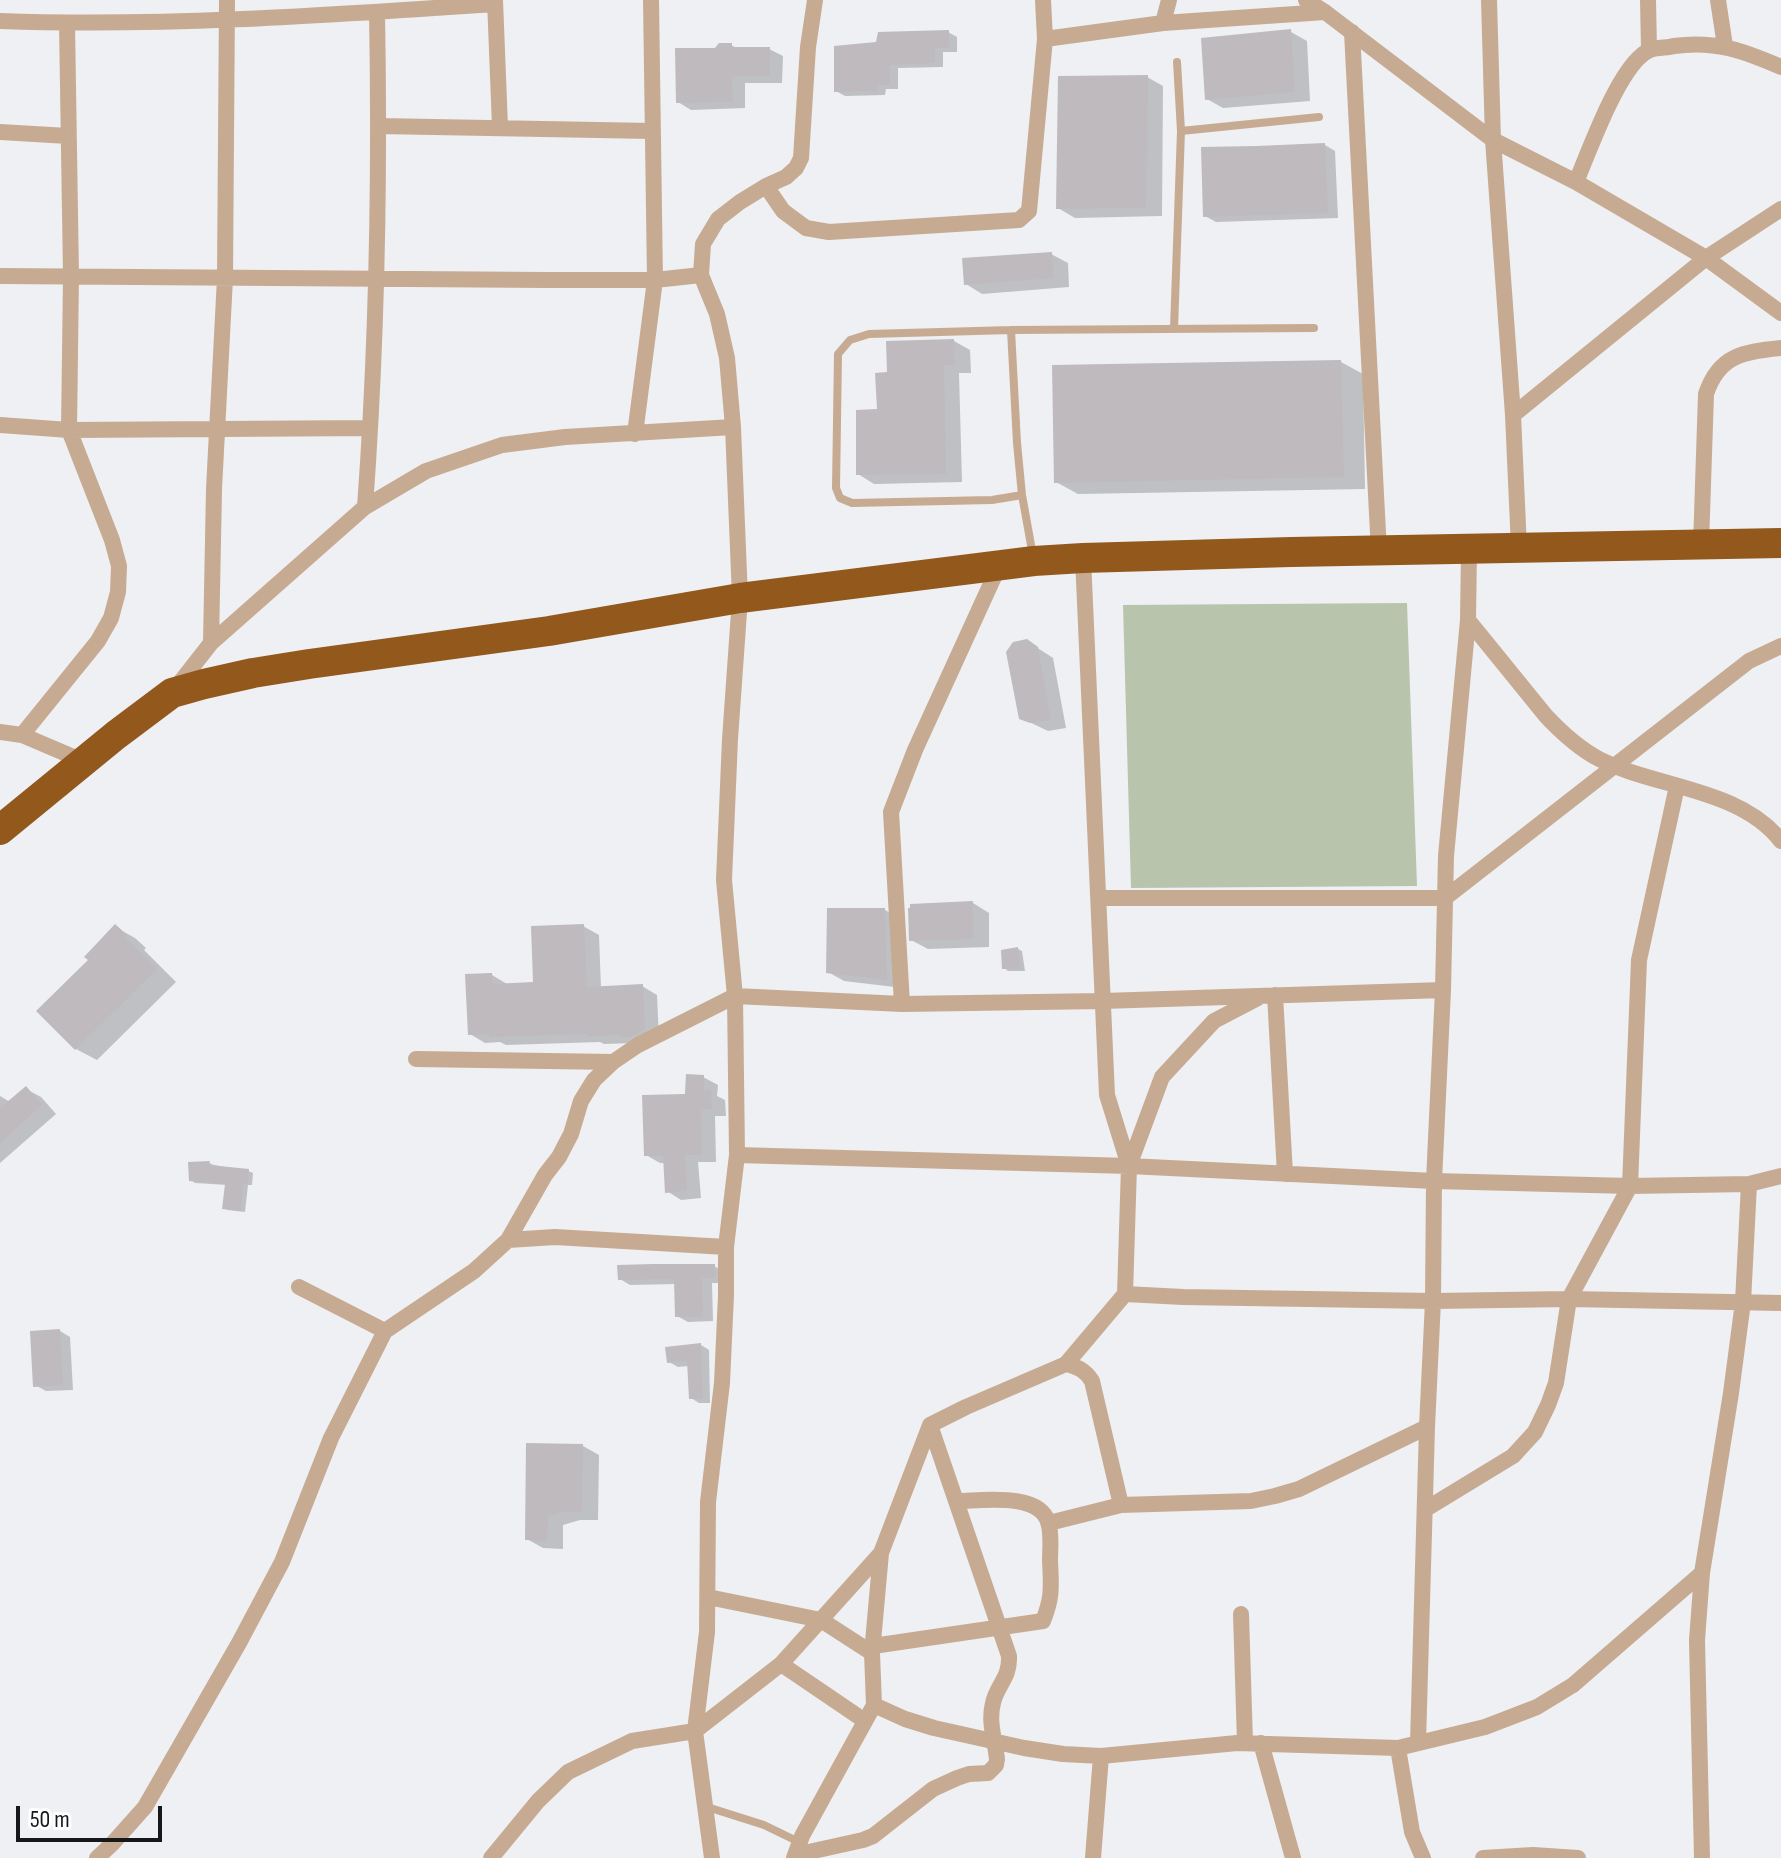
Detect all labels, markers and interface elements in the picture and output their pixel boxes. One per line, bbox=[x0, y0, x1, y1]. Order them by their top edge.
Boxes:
scale bar bbox=[20, 1790, 166, 1840]
text: 50 m bbox=[30, 1805, 70, 1834]

